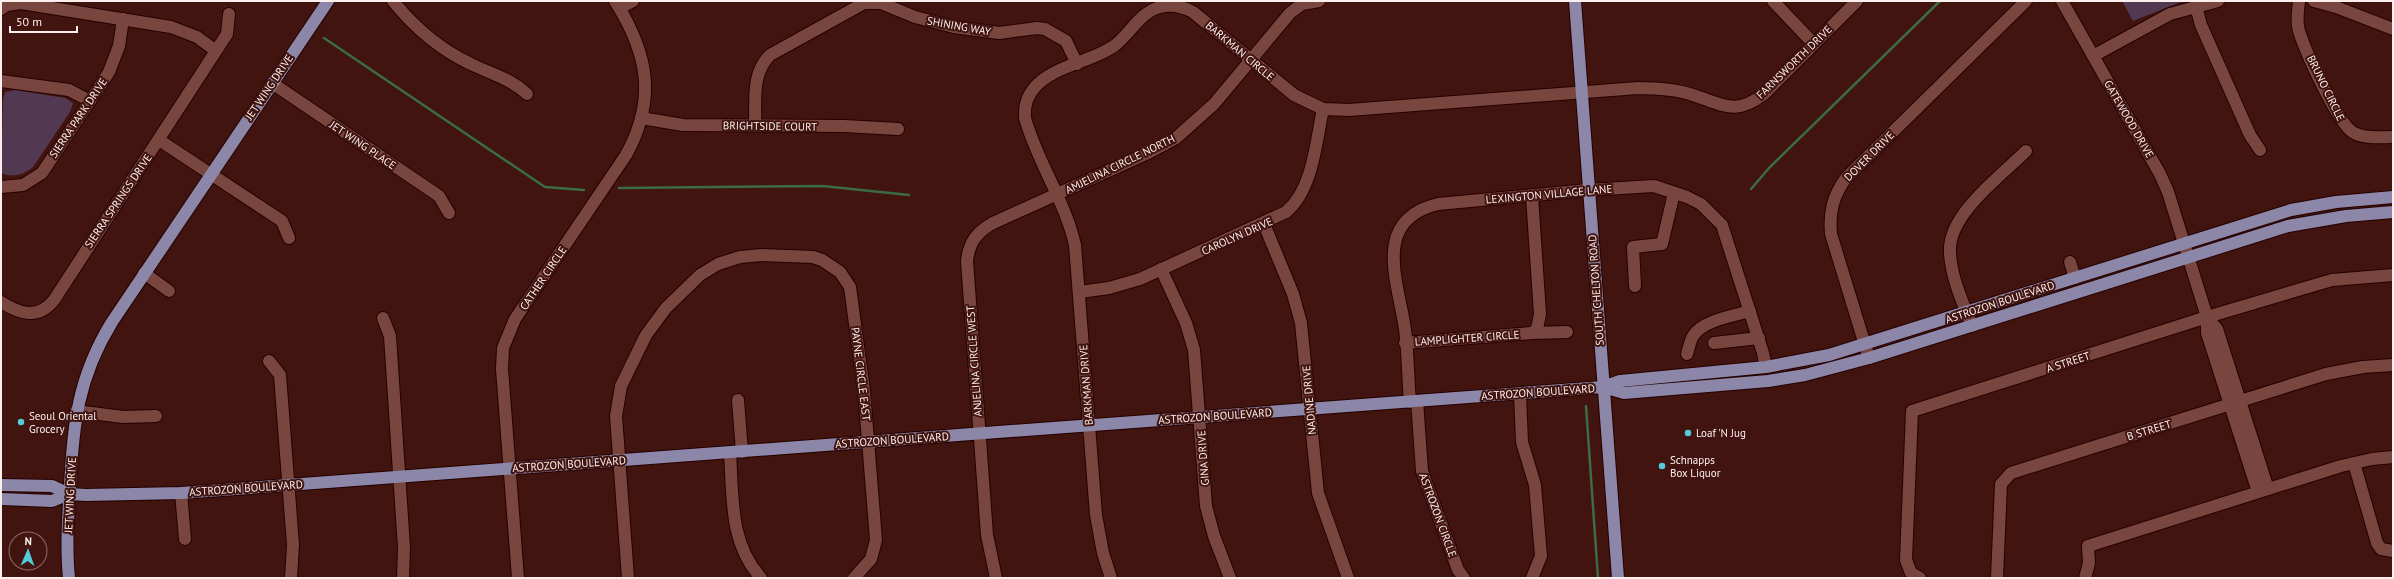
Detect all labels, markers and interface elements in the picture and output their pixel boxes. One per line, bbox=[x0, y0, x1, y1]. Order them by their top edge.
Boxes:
scale bar bbox=[10, 8, 77, 34]
text: 50 m bbox=[16, 14, 42, 29]
street label: SHINING WAY bbox=[926, 14, 993, 39]
street label: BARKMAN CIRCLE bbox=[1203, 18, 1277, 84]
street label: FARNSWORTH DRIVE bbox=[1753, 22, 1835, 102]
street label: JET WING DRIVE bbox=[241, 52, 296, 123]
street label: BRUNO CIRCLE bbox=[2304, 53, 2348, 123]
street label: SIERRA PARK DRIVE bbox=[46, 75, 110, 161]
street label: GATEWOOD DRIVE bbox=[2101, 78, 2157, 161]
street label: JET WING PLACE bbox=[326, 117, 399, 172]
street label: BRIGHTSIDE COURT bbox=[723, 118, 817, 134]
street label: DOVER DRIVE bbox=[1841, 128, 1897, 184]
street label: AMJELINA CIRCLE NORTH bbox=[1063, 131, 1177, 197]
street label: SIERRA SPRINGS DRIVE bbox=[81, 151, 155, 251]
street label: LEXINGTON VILLAGE LANE bbox=[1485, 181, 1613, 207]
street label: CAROLYN DRIVE bbox=[1199, 214, 1275, 258]
street label: SOUTH CHELTON ROAD bbox=[1585, 234, 1607, 346]
street label: CATHER CIRCLE bbox=[517, 243, 570, 313]
street label: ASTROZON BOULEVARD bbox=[1944, 278, 2056, 326]
street label: ANJELINA CIRCLE WEST bbox=[963, 305, 985, 417]
street label: PAYNE CIRCLE EAST bbox=[848, 326, 874, 422]
street label: LAMPLIGHTER CIRCLE bbox=[1414, 327, 1520, 349]
street label: BARKMAN DRIVE bbox=[1076, 344, 1096, 426]
street label: A STREET bbox=[2044, 348, 2092, 376]
street label: NADINE DRIVE bbox=[1299, 365, 1319, 435]
street label: ASTROZON BOULEVARD bbox=[1481, 381, 1595, 403]
street label: ASTROZON BOULEVARD bbox=[1158, 405, 1272, 427]
place label: Seoul Oriental Grocery bbox=[29, 409, 97, 436]
marker: Seoul Oriental Grocery bbox=[16, 417, 26, 427]
street label: B STREET bbox=[2125, 417, 2173, 443]
place label: Loaf 'N Jug bbox=[1696, 426, 1746, 440]
marker: Loaf 'N Jug bbox=[1683, 428, 1693, 438]
street label: ASTROZON BOULEVARD bbox=[835, 429, 949, 451]
street label: GINA DRIVE bbox=[1194, 430, 1212, 486]
street label: ASTROZON BOULEVARD bbox=[512, 453, 626, 475]
place label: Schnapps Box Liquor bbox=[1670, 453, 1721, 480]
street label: JET WING DRIVE bbox=[61, 457, 79, 534]
marker: Schnapps Box Liquor bbox=[1657, 461, 1667, 471]
street label: ASTROZON CIRCLE bbox=[1416, 471, 1460, 559]
street label: ASTROZON BOULEVARD bbox=[189, 477, 303, 499]
north arrow bbox=[8, 531, 48, 571]
text: N bbox=[24, 534, 32, 548]

